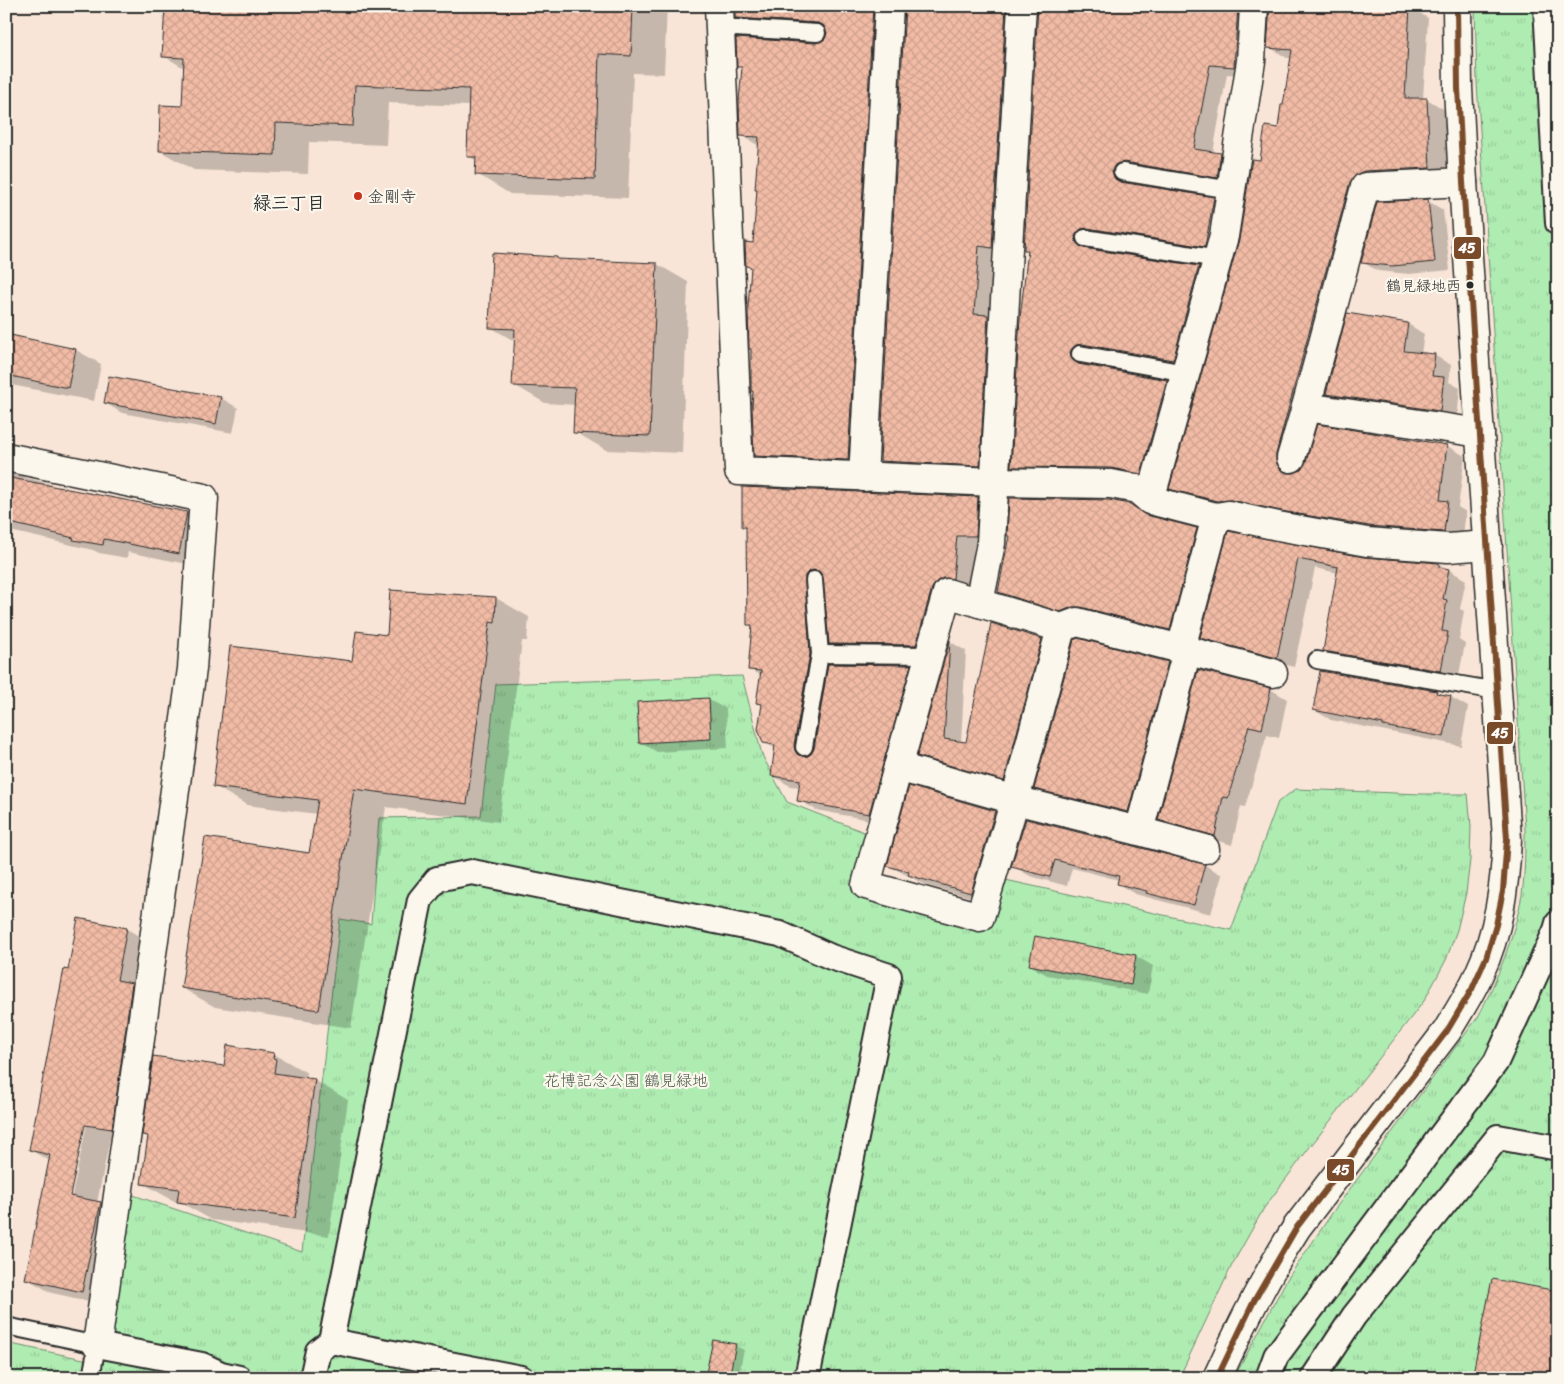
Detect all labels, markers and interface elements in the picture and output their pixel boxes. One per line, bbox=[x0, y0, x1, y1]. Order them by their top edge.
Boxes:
place label: 金剛寺 bbox=[368, 182, 416, 211]
district label: 緑三丁目 bbox=[253, 187, 325, 219]
marker: 金剛寺 bbox=[352, 190, 364, 202]
line badge: 45 bbox=[1453, 236, 1482, 260]
text: 45 bbox=[1457, 236, 1476, 261]
place label: 鶴見緑地西 bbox=[1386, 273, 1461, 299]
marker: 鶴見緑地西 bbox=[1465, 280, 1475, 290]
line badge: 45 bbox=[1486, 721, 1514, 745]
text: 45 bbox=[1490, 721, 1509, 746]
park label: 花博記念公園 鶴見緑地 bbox=[544, 1066, 708, 1095]
line badge: 45 bbox=[1326, 1158, 1355, 1182]
text: 45 bbox=[1331, 1158, 1350, 1183]

